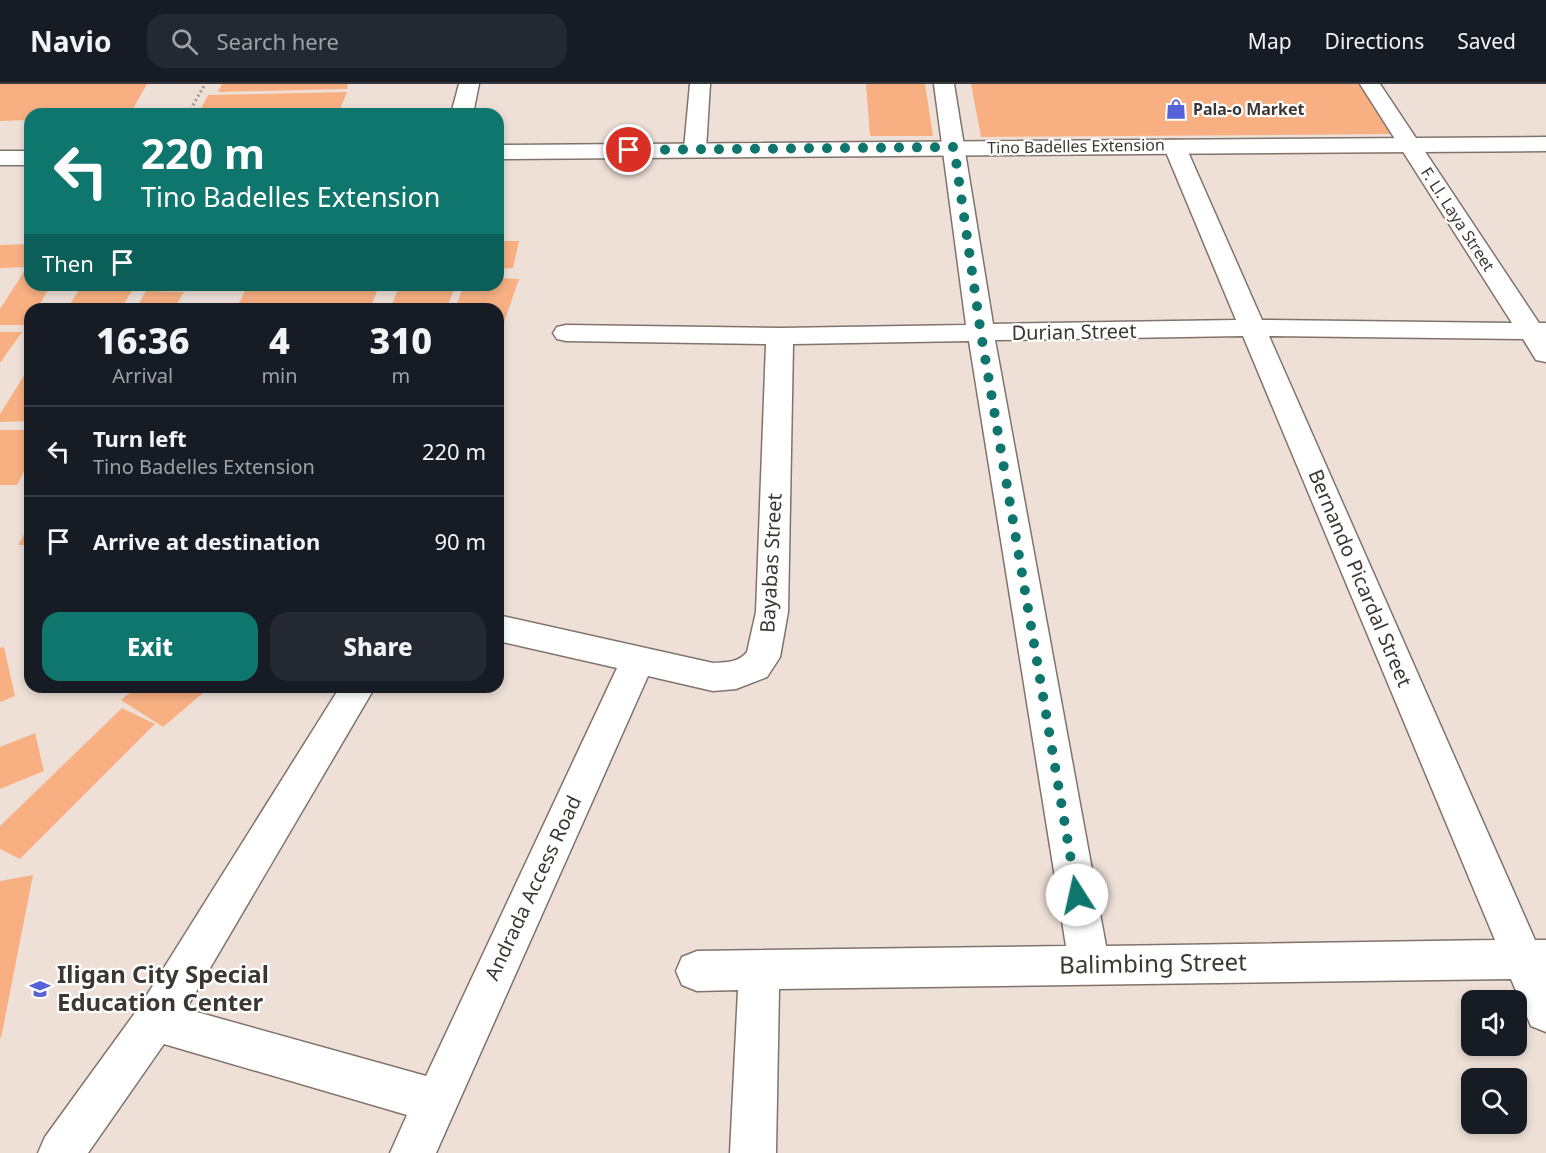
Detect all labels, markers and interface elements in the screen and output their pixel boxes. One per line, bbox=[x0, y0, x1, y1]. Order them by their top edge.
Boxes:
search box bbox=[147, 14, 567, 68]
text: Navio bbox=[30, 22, 111, 60]
icon: search bbox=[168, 25, 201, 58]
text: Search here bbox=[216, 26, 339, 56]
text: Map bbox=[1248, 27, 1292, 55]
text: Directions bbox=[1325, 27, 1424, 55]
text: Saved bbox=[1457, 27, 1516, 55]
shop icon: Pala-o Market bbox=[1164, 97, 1188, 121]
place label: Pala-o Market bbox=[1193, 98, 1304, 120]
text: 220 m bbox=[141, 124, 265, 181]
pin bbox=[603, 124, 654, 175]
icon: left bbox=[42, 132, 120, 210]
icon: arrive bbox=[612, 133, 645, 166]
street label: Tino Badelles Extension bbox=[987, 133, 1165, 159]
street label: F. Ll. Laya Street bbox=[1416, 163, 1500, 276]
text: Tino Badelles Extension bbox=[141, 178, 441, 215]
icon: arrive bbox=[106, 246, 139, 279]
text: Then bbox=[42, 248, 94, 278]
text: 16:36 bbox=[96, 316, 189, 365]
text: 4 bbox=[269, 316, 290, 365]
text: 310 bbox=[370, 316, 432, 365]
street label: Durian Street bbox=[1011, 317, 1137, 346]
text: Arrival bbox=[112, 362, 173, 389]
text: min bbox=[261, 362, 298, 389]
text: m bbox=[391, 362, 410, 389]
text: Turn left bbox=[93, 423, 187, 453]
icon: left bbox=[42, 435, 75, 468]
text: 220 m bbox=[422, 436, 486, 466]
text: Tino Badelles Extension bbox=[93, 453, 315, 480]
street label: Bernando Picardal Street bbox=[1302, 465, 1419, 691]
street label: Bayabas Street bbox=[753, 492, 788, 633]
icon: arrive bbox=[42, 525, 75, 558]
text: Arrive at destination bbox=[93, 526, 320, 556]
text: 90 m bbox=[435, 526, 486, 556]
button: Exit bbox=[42, 612, 258, 681]
button: Share bbox=[270, 612, 486, 681]
street label: Andrada Access Road bbox=[478, 791, 587, 985]
position arrow bbox=[1045, 863, 1109, 927]
street label: Balimbing Street bbox=[1059, 944, 1247, 981]
place label: Iligan City Special Education Center bbox=[57, 957, 269, 1018]
school or university icon: Iligan City Special Education Center bbox=[28, 977, 52, 1001]
map controls bbox=[1461, 990, 1527, 1134]
button: sound bbox=[1461, 990, 1527, 1056]
button: search bbox=[1461, 1068, 1527, 1134]

